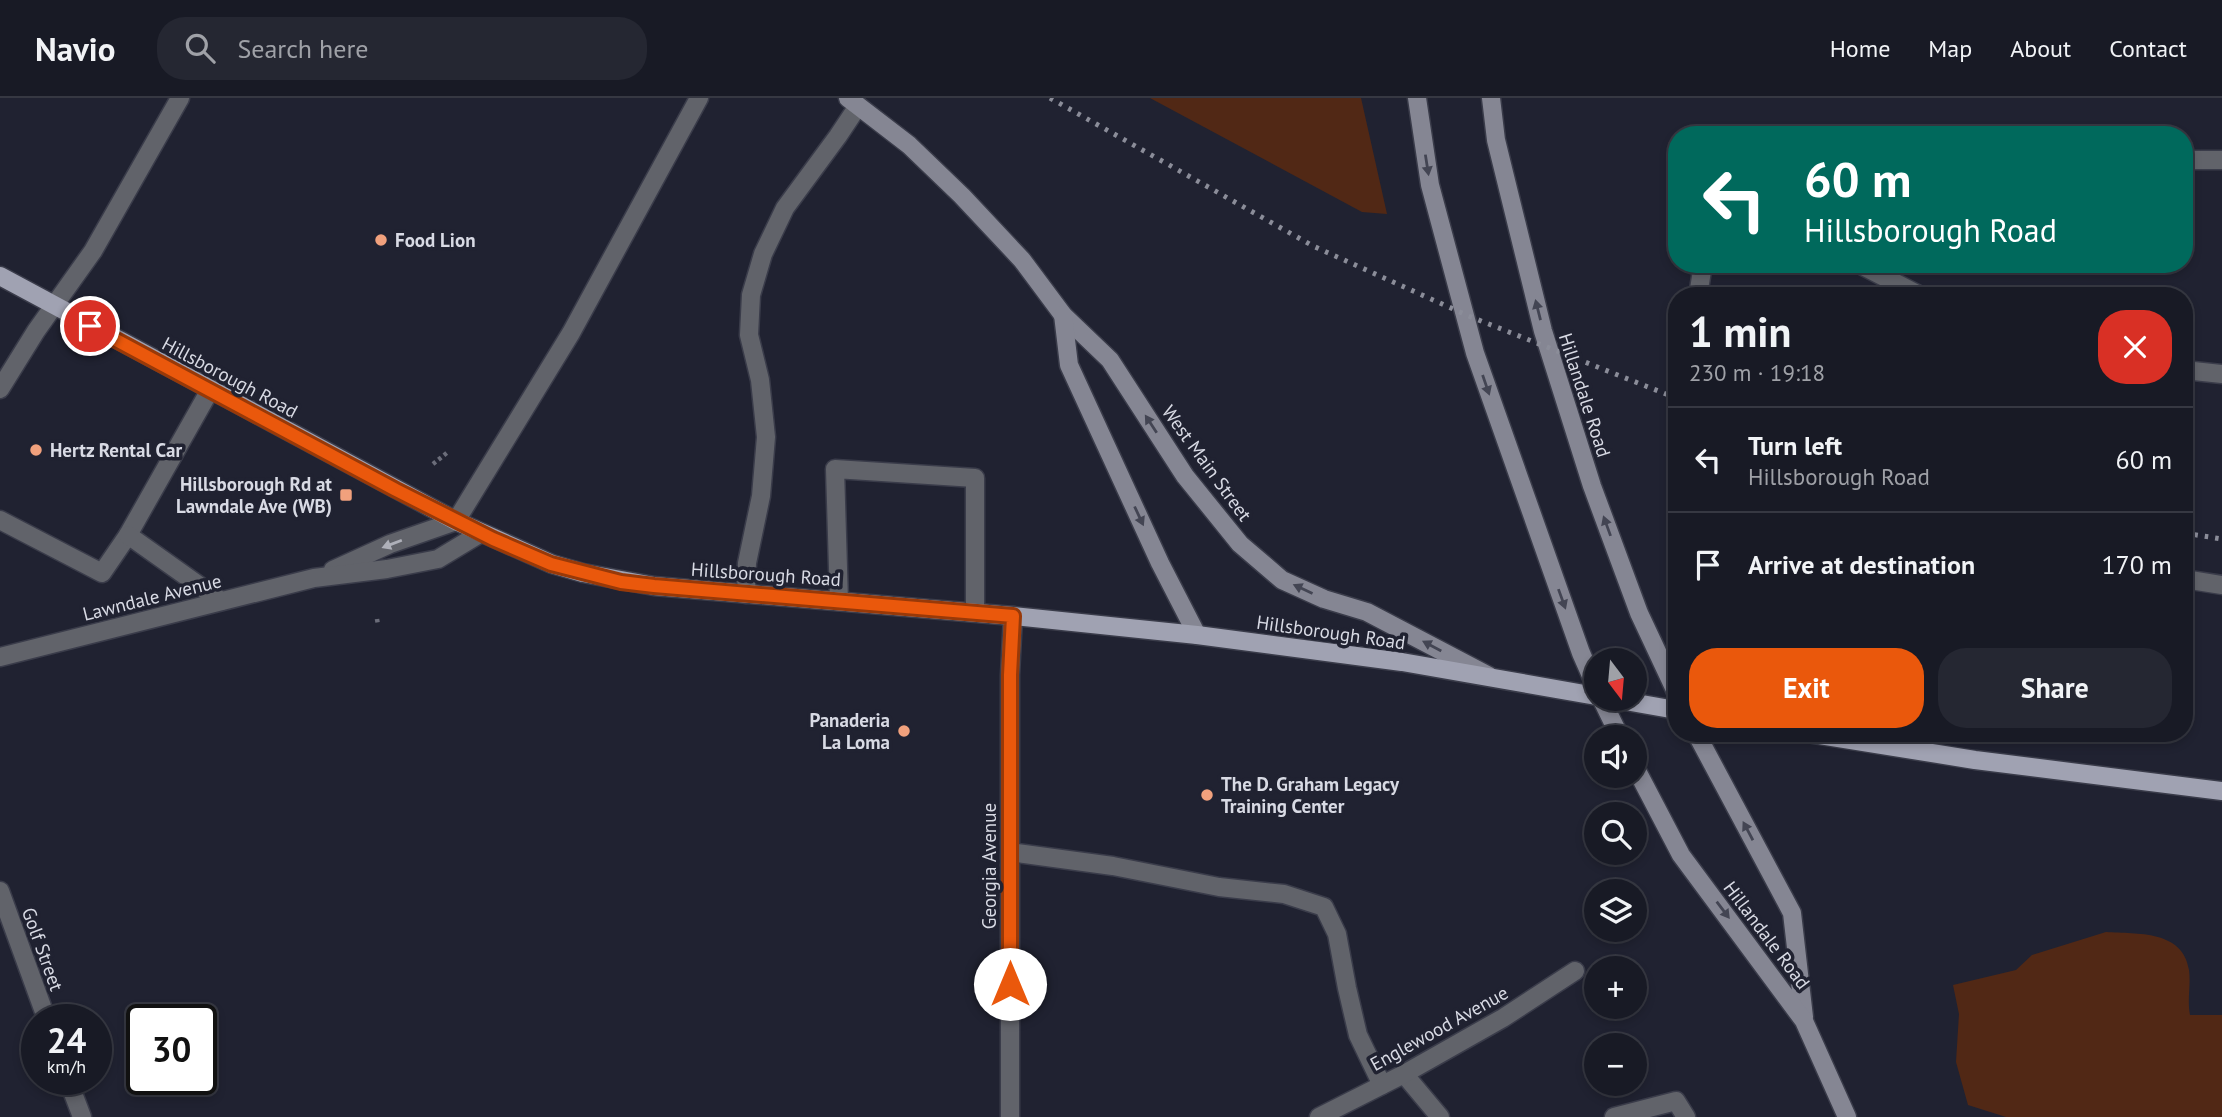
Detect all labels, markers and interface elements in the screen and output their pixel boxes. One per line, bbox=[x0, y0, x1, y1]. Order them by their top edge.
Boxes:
search box bbox=[157, 17, 647, 80]
text: Navio bbox=[35, 27, 115, 70]
icon: search bbox=[181, 29, 219, 67]
text: Search here bbox=[237, 32, 369, 65]
text: Home bbox=[1830, 33, 1890, 64]
text: Map bbox=[1928, 33, 1972, 64]
text: About bbox=[2010, 33, 2071, 64]
text: Contact bbox=[2109, 33, 2187, 64]
text: 60 m bbox=[1804, 147, 1911, 211]
icon: left bbox=[1689, 154, 1780, 245]
one-way arrow bbox=[1422, 155, 1433, 177]
text: Hillsborough Road bbox=[1804, 209, 2057, 251]
place label: Food Lion bbox=[395, 228, 476, 252]
marker: Food Lion bbox=[373, 232, 389, 248]
pin bbox=[60, 296, 120, 356]
one-way arrow bbox=[1532, 298, 1543, 320]
text: 1 min bbox=[1689, 304, 1791, 359]
icon: arrive bbox=[71, 307, 109, 345]
button: close bbox=[2098, 310, 2172, 384]
street label: Hillandale Road bbox=[1554, 330, 1616, 460]
street label: Hillsborough Road bbox=[158, 331, 302, 423]
text: 230 m · 19:18 bbox=[1689, 358, 1825, 387]
one-way arrow bbox=[1481, 375, 1492, 396]
street label: West Main Street bbox=[1157, 400, 1257, 526]
one-way arrow bbox=[1145, 414, 1158, 434]
text: Turn left bbox=[1748, 429, 1842, 462]
place label: Hertz Rental Car bbox=[50, 438, 182, 462]
icon: left bbox=[1689, 441, 1727, 479]
marker: Hertz Rental Car bbox=[28, 442, 44, 458]
text: 60 m bbox=[2116, 443, 2172, 476]
text: Hillsborough Road bbox=[1748, 462, 1930, 491]
place label: Hillsborough Rd at Lawndale Ave (WB) bbox=[176, 472, 332, 518]
marker: Hillsborough Rd at Lawndale Ave (WB) bbox=[338, 487, 354, 503]
one-way arrow bbox=[1133, 506, 1145, 526]
one-way arrow bbox=[1601, 516, 1612, 537]
one-way arrow bbox=[381, 538, 402, 549]
icon: arrive bbox=[1689, 546, 1727, 584]
text: Arrive at destination bbox=[1748, 548, 1975, 581]
text: 170 m bbox=[2101, 548, 2172, 581]
street label: Hillsborough Road bbox=[690, 557, 842, 591]
street label: Lawndale Avenue bbox=[80, 568, 224, 626]
one-way arrow bbox=[1293, 583, 1313, 595]
one-way arrow bbox=[1557, 589, 1568, 610]
street label: Hillsborough Road bbox=[1255, 610, 1407, 654]
one-way arrow bbox=[1422, 641, 1442, 653]
north arrow bbox=[1584, 648, 1647, 710]
map controls bbox=[1584, 648, 1647, 1096]
button: Exit bbox=[1689, 648, 1924, 728]
button: Share bbox=[1938, 648, 2172, 728]
place label: Panaderia La Loma bbox=[809, 708, 890, 754]
marker: Panaderia La Loma bbox=[896, 723, 912, 739]
button: sound bbox=[1584, 725, 1647, 788]
place label: The D. Graham Legacy Training Center bbox=[1221, 772, 1400, 818]
marker: The D. Graham Legacy Training Center bbox=[1199, 787, 1215, 803]
button: search bbox=[1584, 802, 1647, 865]
street label: Georgia Avenue bbox=[977, 803, 1001, 929]
one-way arrow bbox=[1742, 821, 1754, 841]
street label: Hillandale Road bbox=[1719, 876, 1815, 994]
button: layers bbox=[1584, 879, 1647, 942]
one-way arrow bbox=[1715, 900, 1730, 918]
street label: Golf Street bbox=[17, 904, 69, 995]
position arrow bbox=[973, 947, 1047, 1021]
button: + bbox=[1584, 956, 1647, 1019]
street label: Englewood Avenue bbox=[1366, 980, 1512, 1076]
speed limit sign: 30 bbox=[126, 1004, 217, 1095]
text: 24 bbox=[47, 1017, 86, 1063]
button: − bbox=[1584, 1033, 1647, 1096]
text: km/h bbox=[47, 1055, 86, 1078]

